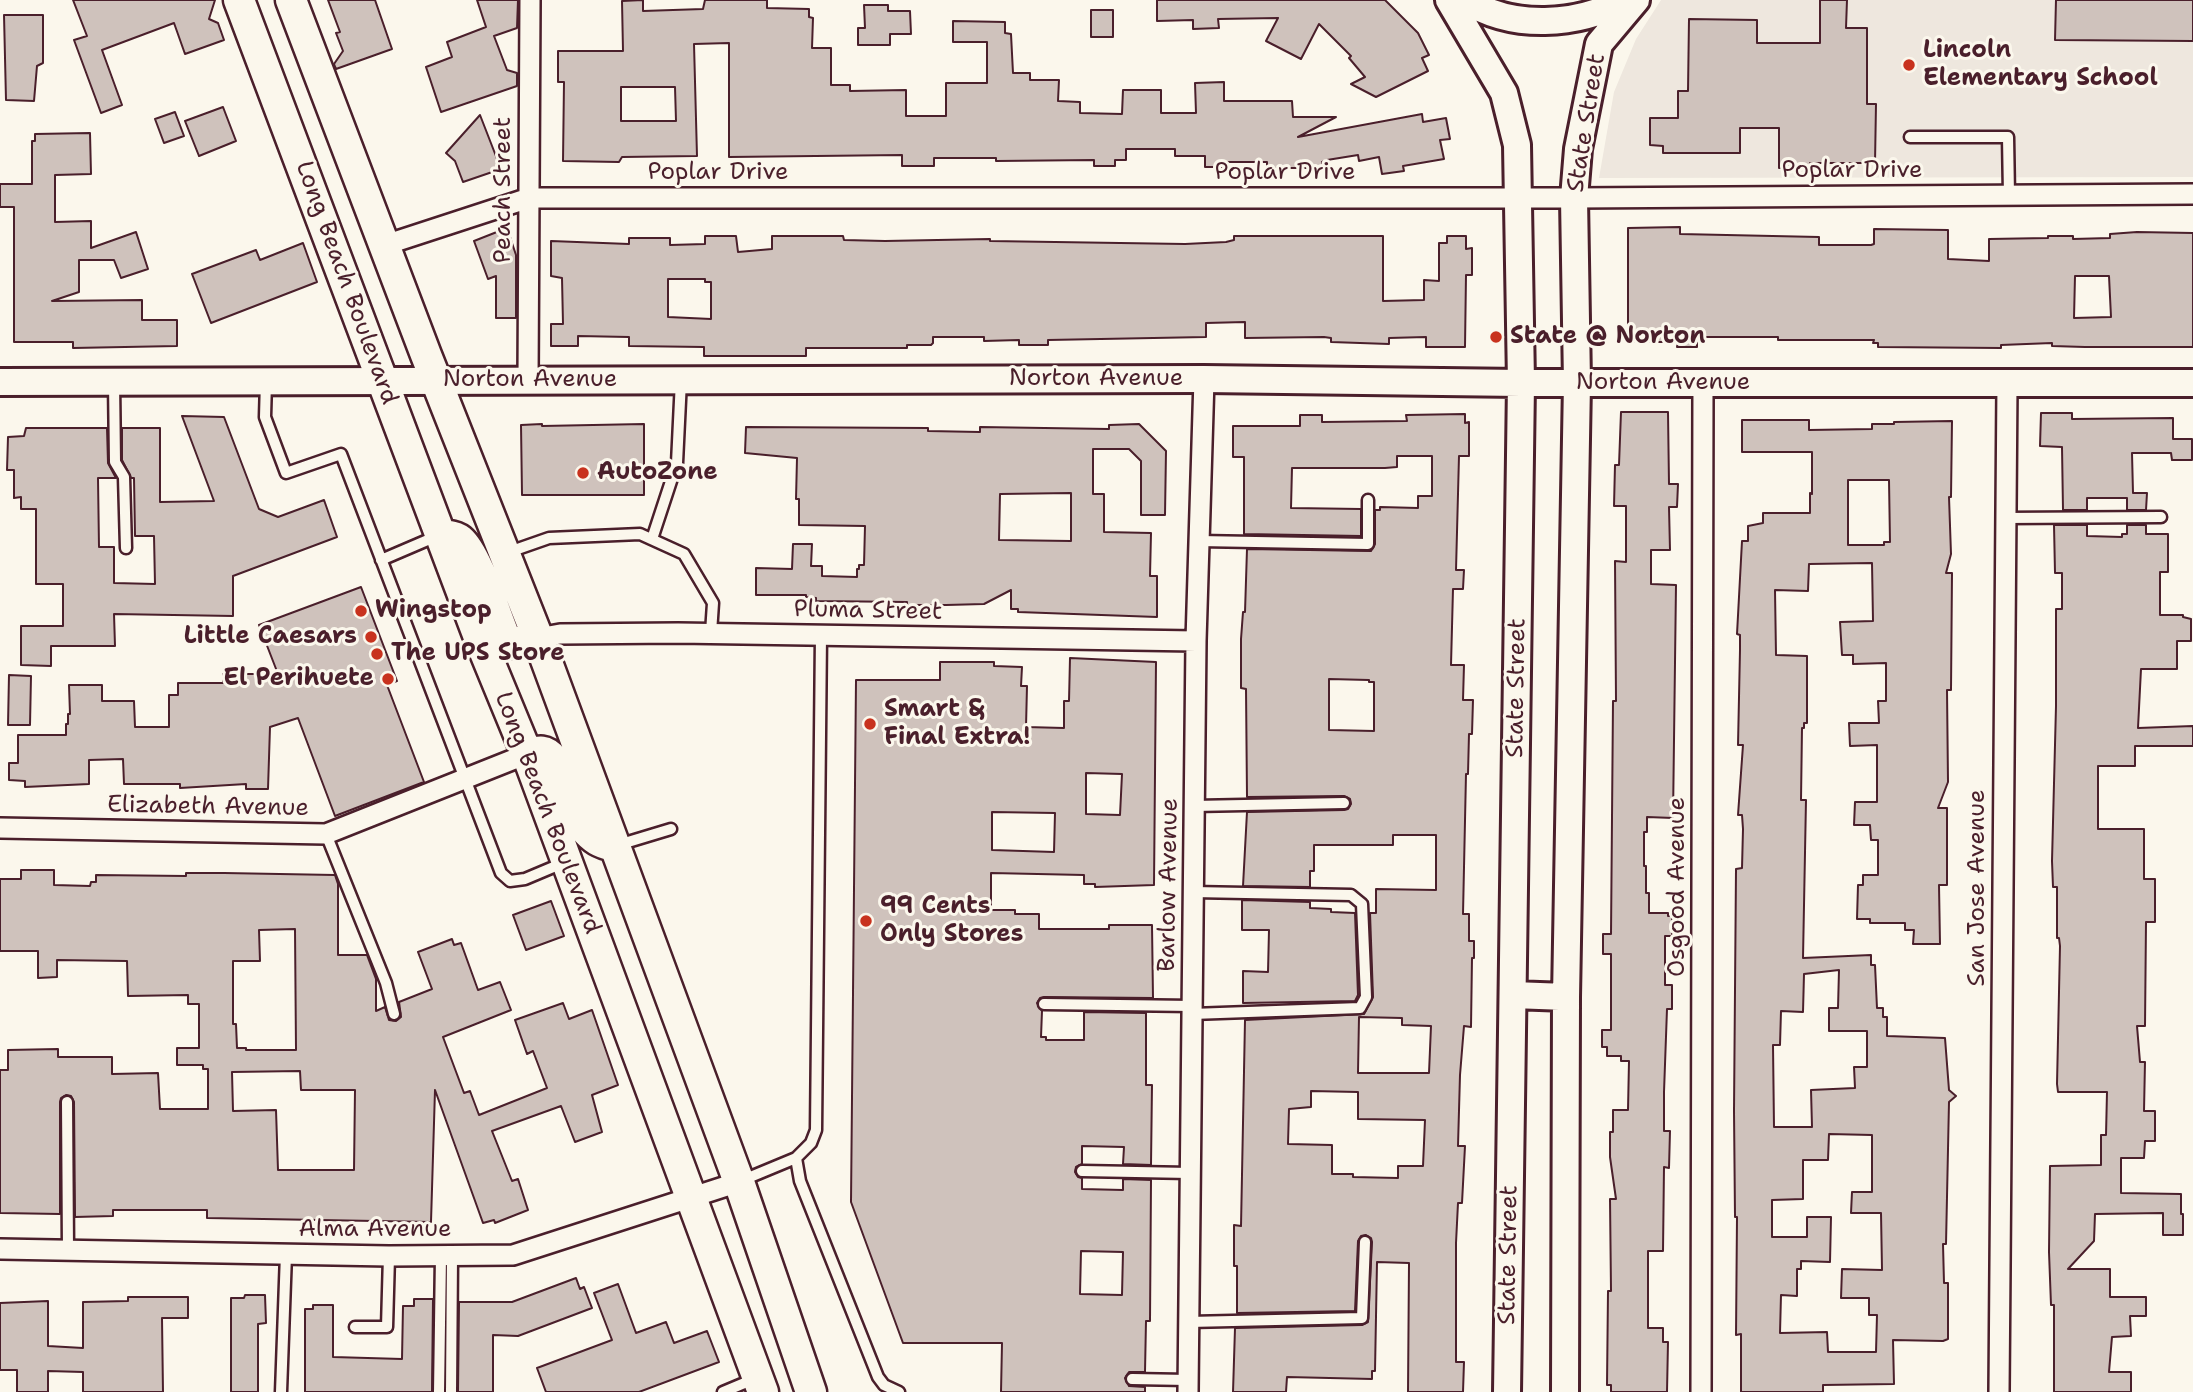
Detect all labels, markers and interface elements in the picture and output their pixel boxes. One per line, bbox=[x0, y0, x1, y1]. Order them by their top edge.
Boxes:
place label: Lincoln Elementary School bbox=[1923, 37, 2158, 93]
street label: State Street bbox=[1562, 52, 1612, 194]
marker: Lincoln Elementary School bbox=[1901, 57, 1917, 73]
street label: Peach Street bbox=[490, 117, 518, 263]
street label: Long Beach Boulevard bbox=[289, 157, 403, 409]
street label: Poplar Drive bbox=[1781, 157, 1923, 185]
street label: Poplar Drive bbox=[647, 159, 789, 187]
street label: Poplar Drive bbox=[1214, 159, 1356, 187]
place label: State @ Norton bbox=[1510, 323, 1705, 351]
marker: State @ Norton bbox=[1488, 329, 1504, 345]
street label: Norton Avenue bbox=[1009, 365, 1183, 393]
street label: Norton Avenue bbox=[443, 366, 617, 394]
street label: Norton Avenue bbox=[1576, 369, 1750, 397]
place label: AutoZone bbox=[597, 459, 718, 487]
marker: AutoZone bbox=[575, 465, 591, 481]
street label: Pluma Street bbox=[793, 595, 943, 627]
place label: Wingstop bbox=[375, 597, 492, 625]
marker: Wingstop bbox=[353, 603, 369, 619]
street label: State Street bbox=[1501, 618, 1533, 758]
place label: Little Caesars bbox=[184, 623, 357, 651]
marker: Little Caesars bbox=[363, 629, 379, 645]
place label: The UPS Store bbox=[391, 640, 565, 668]
marker: The UPS Store bbox=[369, 646, 385, 662]
place label: El Perihuete bbox=[223, 665, 374, 693]
marker: El Perihuete bbox=[380, 671, 396, 687]
street label: Long Beach Boulevard bbox=[488, 688, 606, 938]
place label: Smart & Final Extra! bbox=[884, 696, 1030, 752]
marker: Smart & Final Extra! bbox=[862, 716, 878, 732]
street label: San Jose Avenue bbox=[1964, 789, 1992, 987]
street label: Elizabeth Avenue bbox=[107, 791, 309, 823]
street label: Osgood Avenue bbox=[1664, 797, 1692, 977]
street label: Barlow Avenue bbox=[1153, 798, 1185, 972]
place label: 99 Cents Only Stores bbox=[880, 893, 1023, 949]
marker: 99 Cents Only Stores bbox=[858, 913, 874, 929]
street label: State Street bbox=[1493, 1185, 1525, 1325]
street label: Alma Avenue bbox=[299, 1216, 451, 1244]

